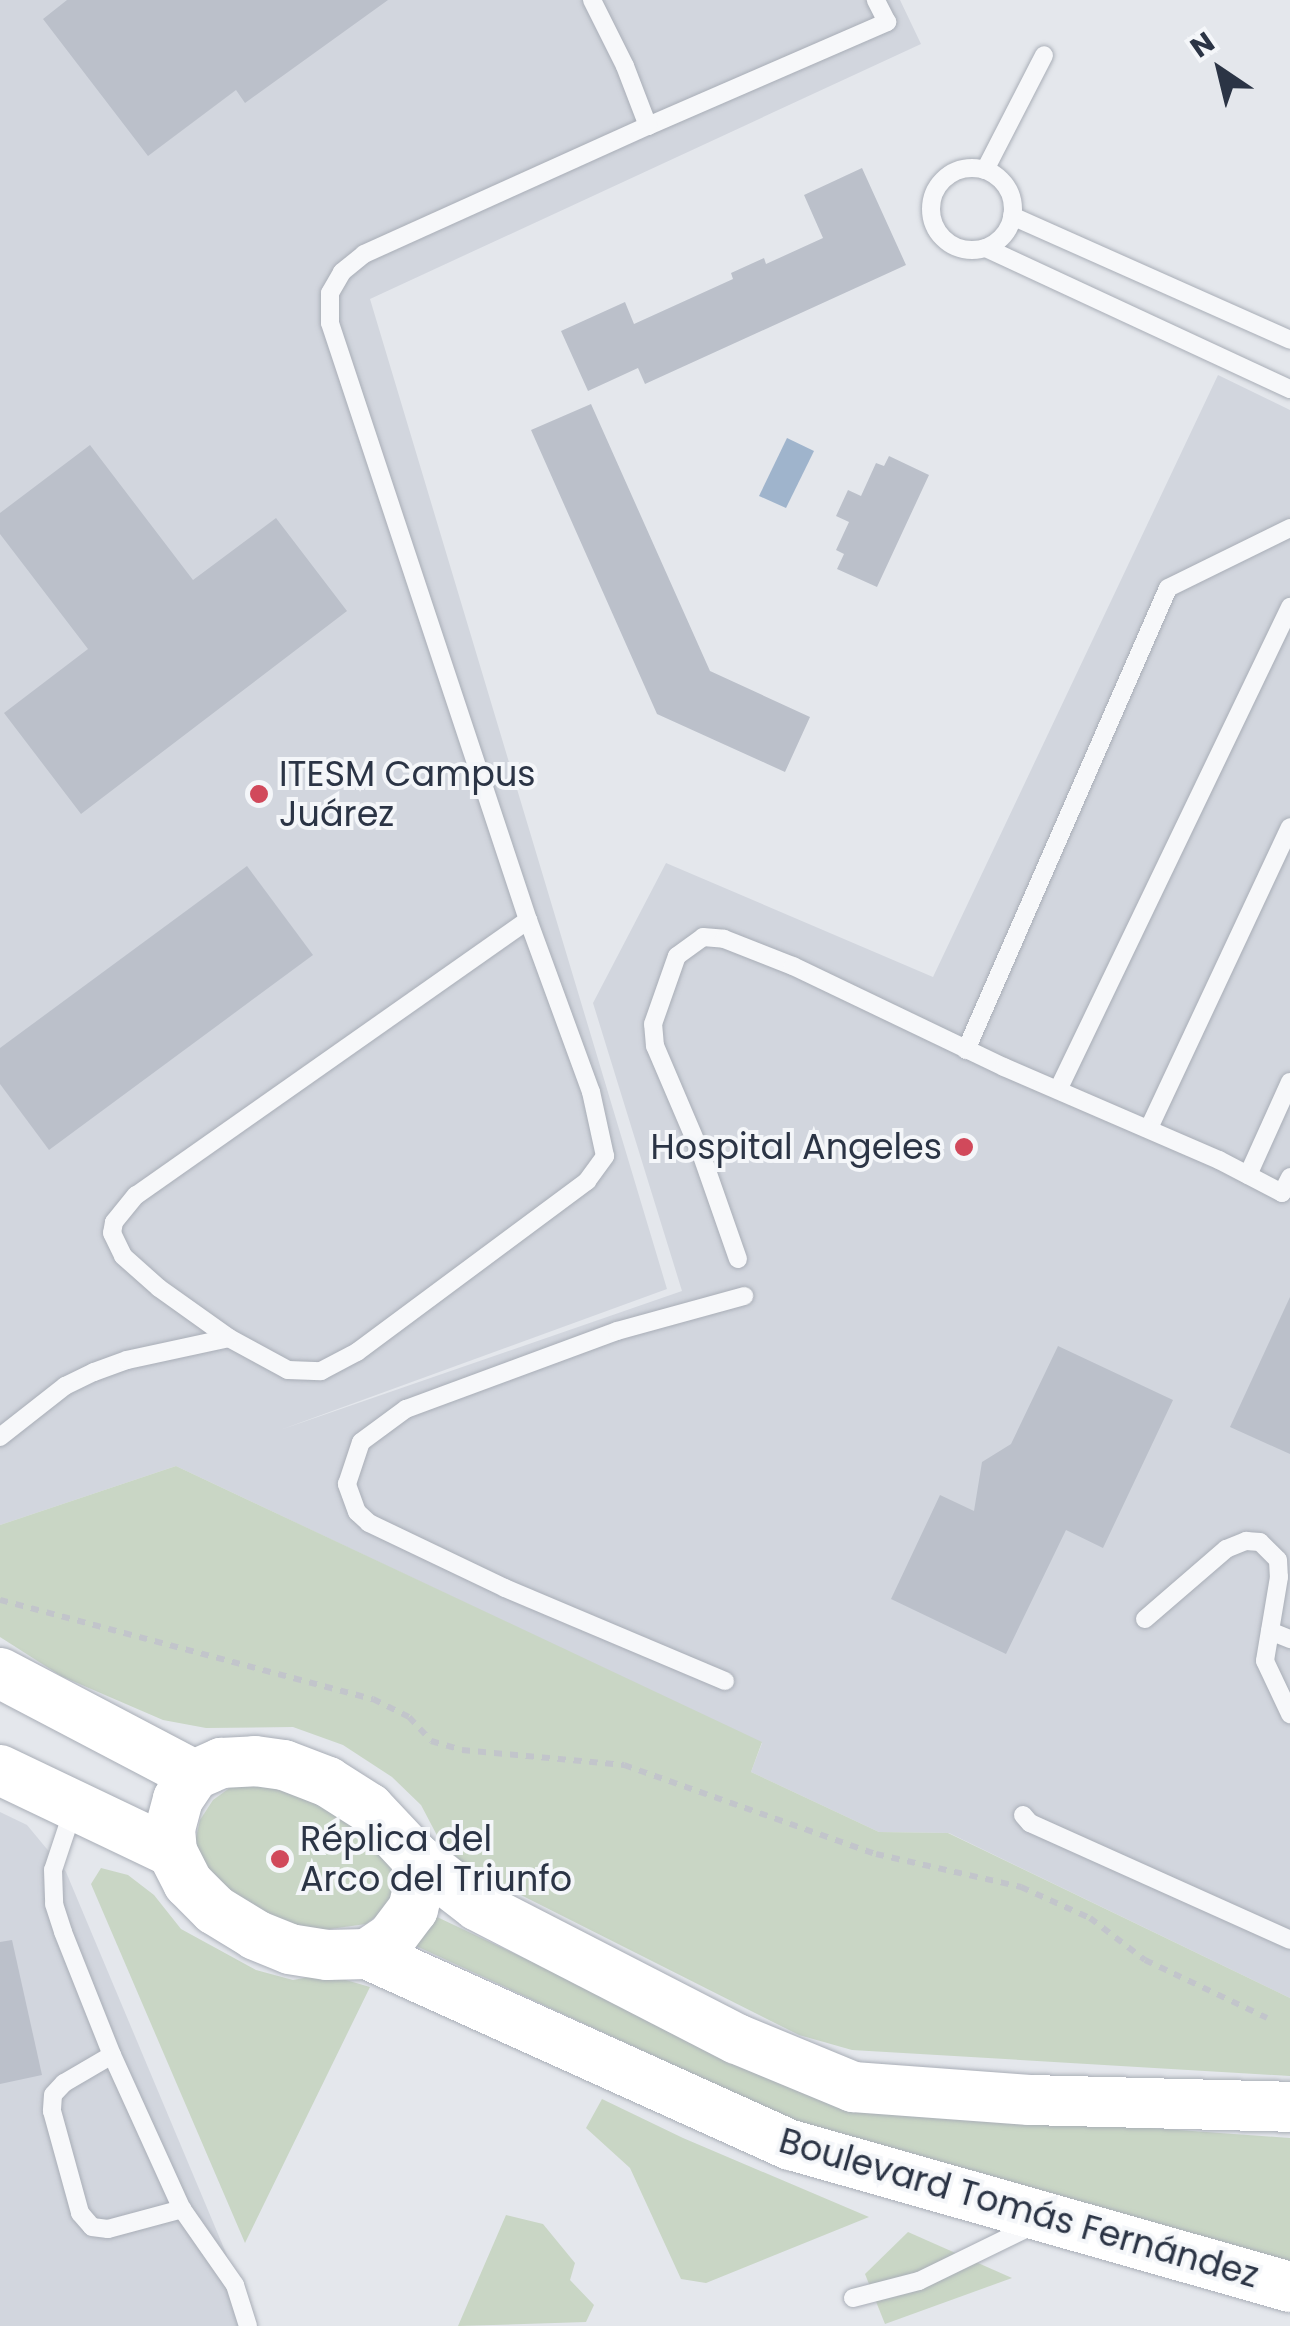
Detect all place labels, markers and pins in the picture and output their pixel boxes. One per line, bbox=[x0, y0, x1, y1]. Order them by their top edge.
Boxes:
place label: ITESM Campus Juárez bbox=[279, 753, 536, 835]
marker: ITESM Campus Juárez bbox=[248, 783, 270, 805]
place label: Hospital Angeles bbox=[651, 1126, 942, 1168]
marker: Hospital Angeles bbox=[951, 1134, 977, 1160]
place label: Réplica del Arco del Triunfo bbox=[300, 1818, 572, 1900]
marker: Réplica del Arco del Triunfo bbox=[269, 1848, 291, 1870]

